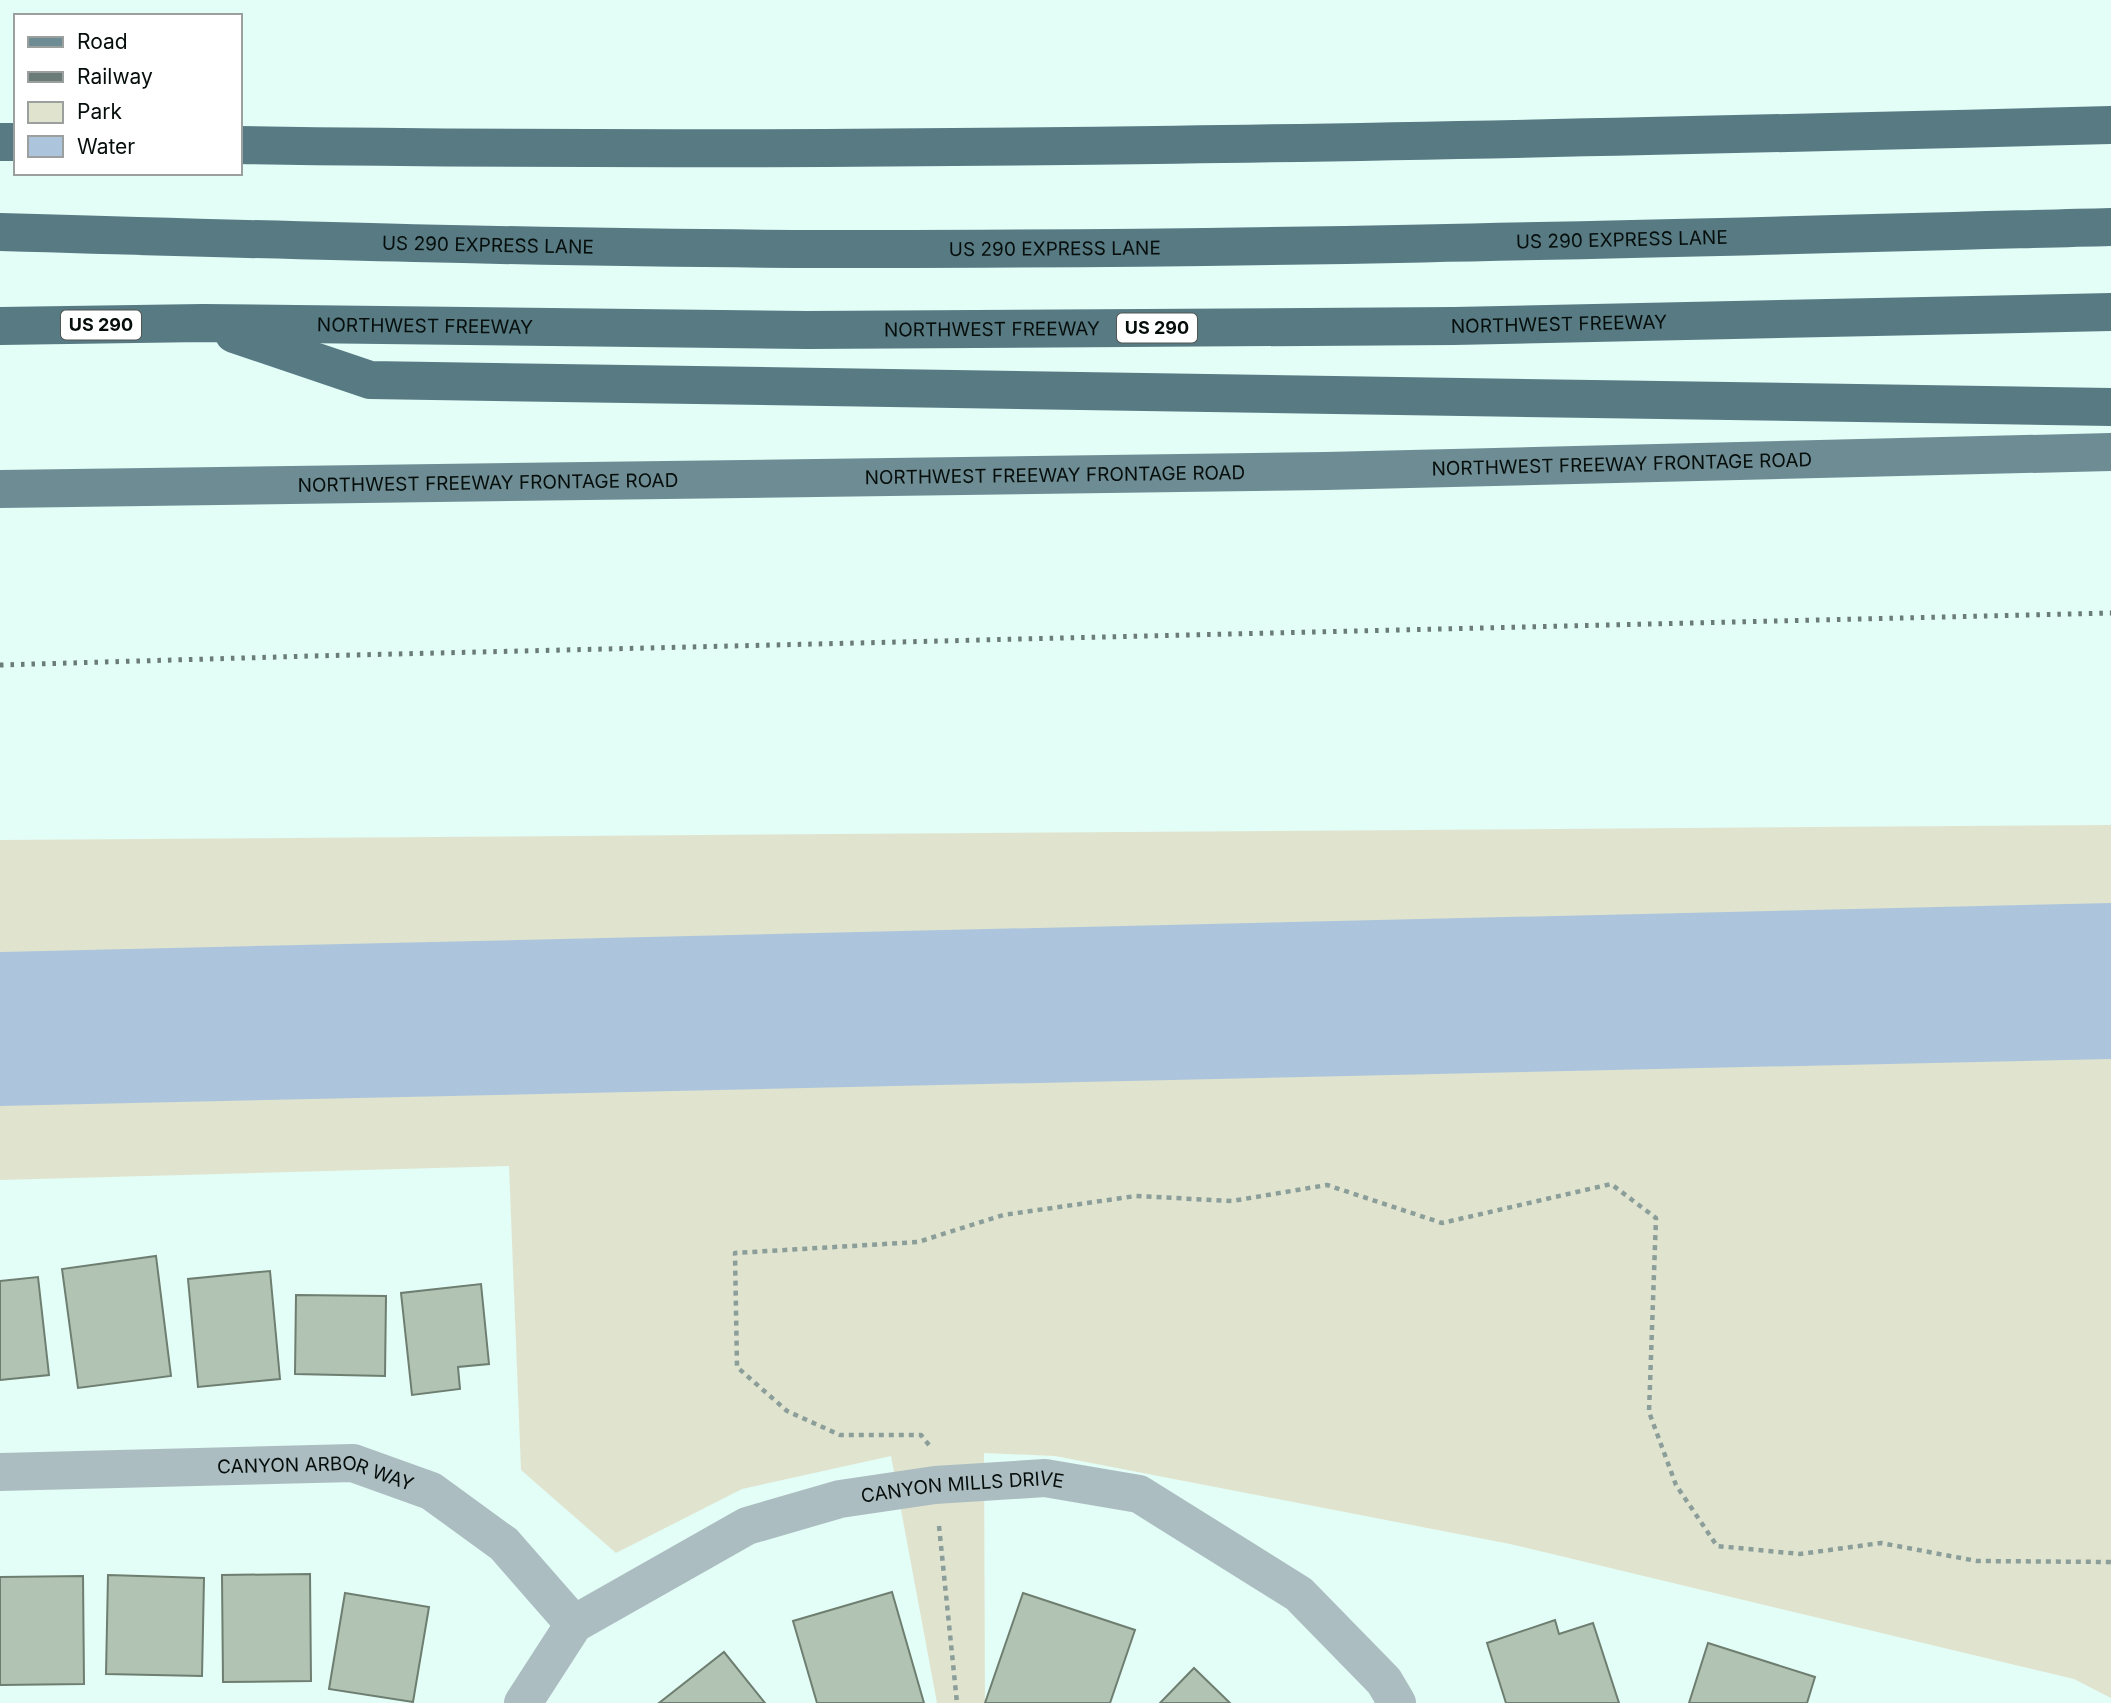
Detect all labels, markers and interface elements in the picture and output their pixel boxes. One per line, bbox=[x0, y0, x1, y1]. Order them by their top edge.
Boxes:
legend bbox=[14, 14, 242, 175]
text: Road bbox=[77, 29, 128, 54]
text: Railway bbox=[77, 64, 153, 89]
text: Park bbox=[77, 99, 122, 124]
text: Water bbox=[77, 134, 135, 159]
street label: US 290 EXPRESS LANE bbox=[1516, 226, 1728, 254]
street label: US 290 EXPRESS LANE bbox=[382, 231, 594, 259]
street label: US 290 EXPRESS LANE bbox=[949, 236, 1161, 261]
road number: US 290 bbox=[61, 310, 141, 340]
street label: NORTHWEST FREEWAY bbox=[1451, 310, 1667, 338]
street label: NORTHWEST FREEWAY bbox=[317, 313, 533, 339]
road number: US 290 bbox=[1117, 314, 1197, 342]
street label: NORTHWEST FREEWAY bbox=[884, 317, 1100, 342]
street label: NORTHWEST FREEWAY FRONTAGE ROAD bbox=[1431, 448, 1812, 480]
street label: NORTHWEST FREEWAY FRONTAGE ROAD bbox=[864, 461, 1245, 489]
street label: NORTHWEST FREEWAY FRONTAGE ROAD bbox=[297, 469, 678, 497]
street label: CANYON ARBOR WAY bbox=[217, 1452, 417, 1496]
street label: CANYON MILLS DRIVE bbox=[859, 1466, 1066, 1508]

